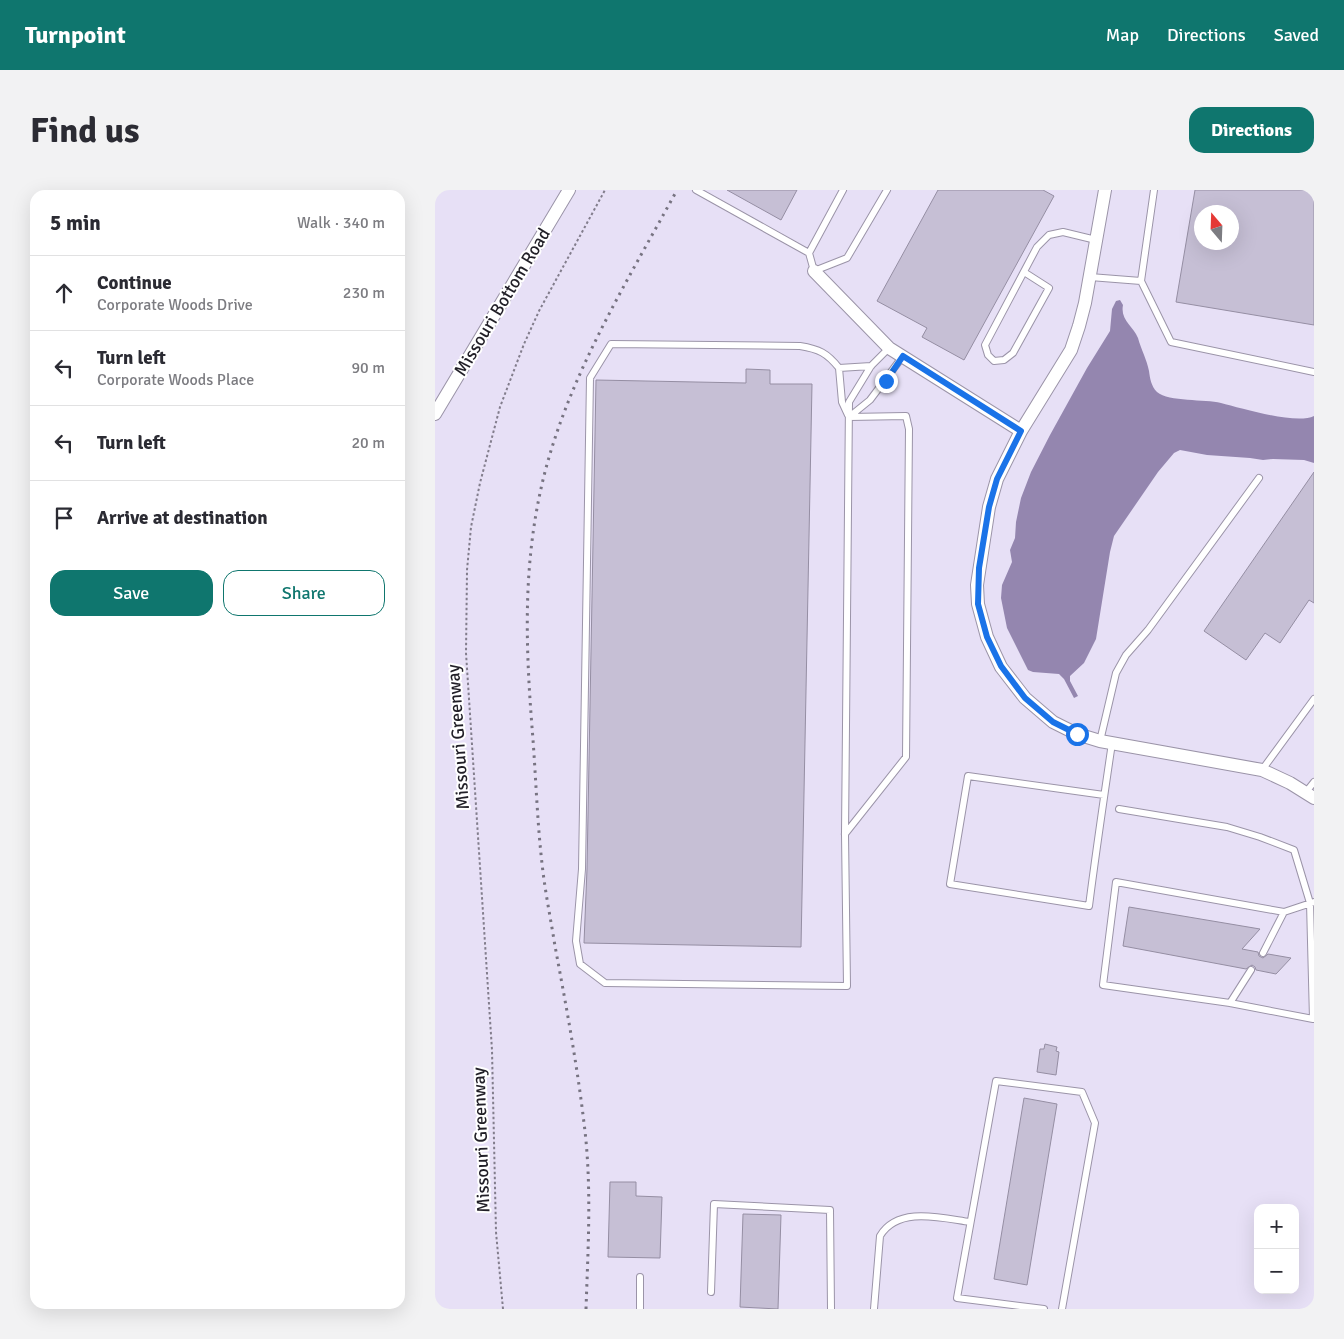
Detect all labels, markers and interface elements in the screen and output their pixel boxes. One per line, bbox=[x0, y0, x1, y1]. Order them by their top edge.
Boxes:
text: Turnpoint bbox=[25, 20, 126, 50]
text: Map bbox=[1106, 24, 1139, 46]
text: Directions bbox=[1167, 24, 1246, 46]
text: Saved bbox=[1274, 24, 1319, 46]
button: Directions bbox=[1189, 107, 1314, 153]
text: Find us bbox=[30, 109, 140, 152]
north arrow bbox=[1194, 205, 1239, 250]
text: 5 min bbox=[50, 210, 101, 236]
text: Walk · 340 m bbox=[297, 213, 385, 233]
street label: Missouri Bottom Road bbox=[449, 224, 555, 380]
text: Continue bbox=[97, 271, 172, 295]
icon: ahead bbox=[50, 279, 78, 307]
text: 230 m bbox=[343, 283, 385, 303]
text: Corporate Woods Drive bbox=[97, 295, 253, 315]
text: Turn left bbox=[97, 346, 166, 370]
icon: left bbox=[50, 354, 78, 382]
text: 90 m bbox=[351, 358, 385, 378]
text: Corporate Woods Place bbox=[97, 370, 254, 390]
route end bbox=[875, 370, 898, 393]
icon: left bbox=[50, 429, 78, 457]
text: Turn left bbox=[97, 431, 166, 455]
text: 20 m bbox=[351, 433, 385, 453]
icon: arrive bbox=[50, 504, 78, 532]
text: Arrive at destination bbox=[97, 506, 268, 530]
button: Save bbox=[50, 570, 213, 616]
button: Share bbox=[223, 570, 385, 616]
street label: Missouri Greenway bbox=[442, 663, 474, 810]
route start bbox=[1066, 723, 1089, 746]
street label: Missouri Greenway bbox=[467, 1066, 495, 1213]
map controls bbox=[1254, 1204, 1299, 1294]
button: + bbox=[1254, 1204, 1299, 1249]
button: − bbox=[1254, 1249, 1299, 1294]

